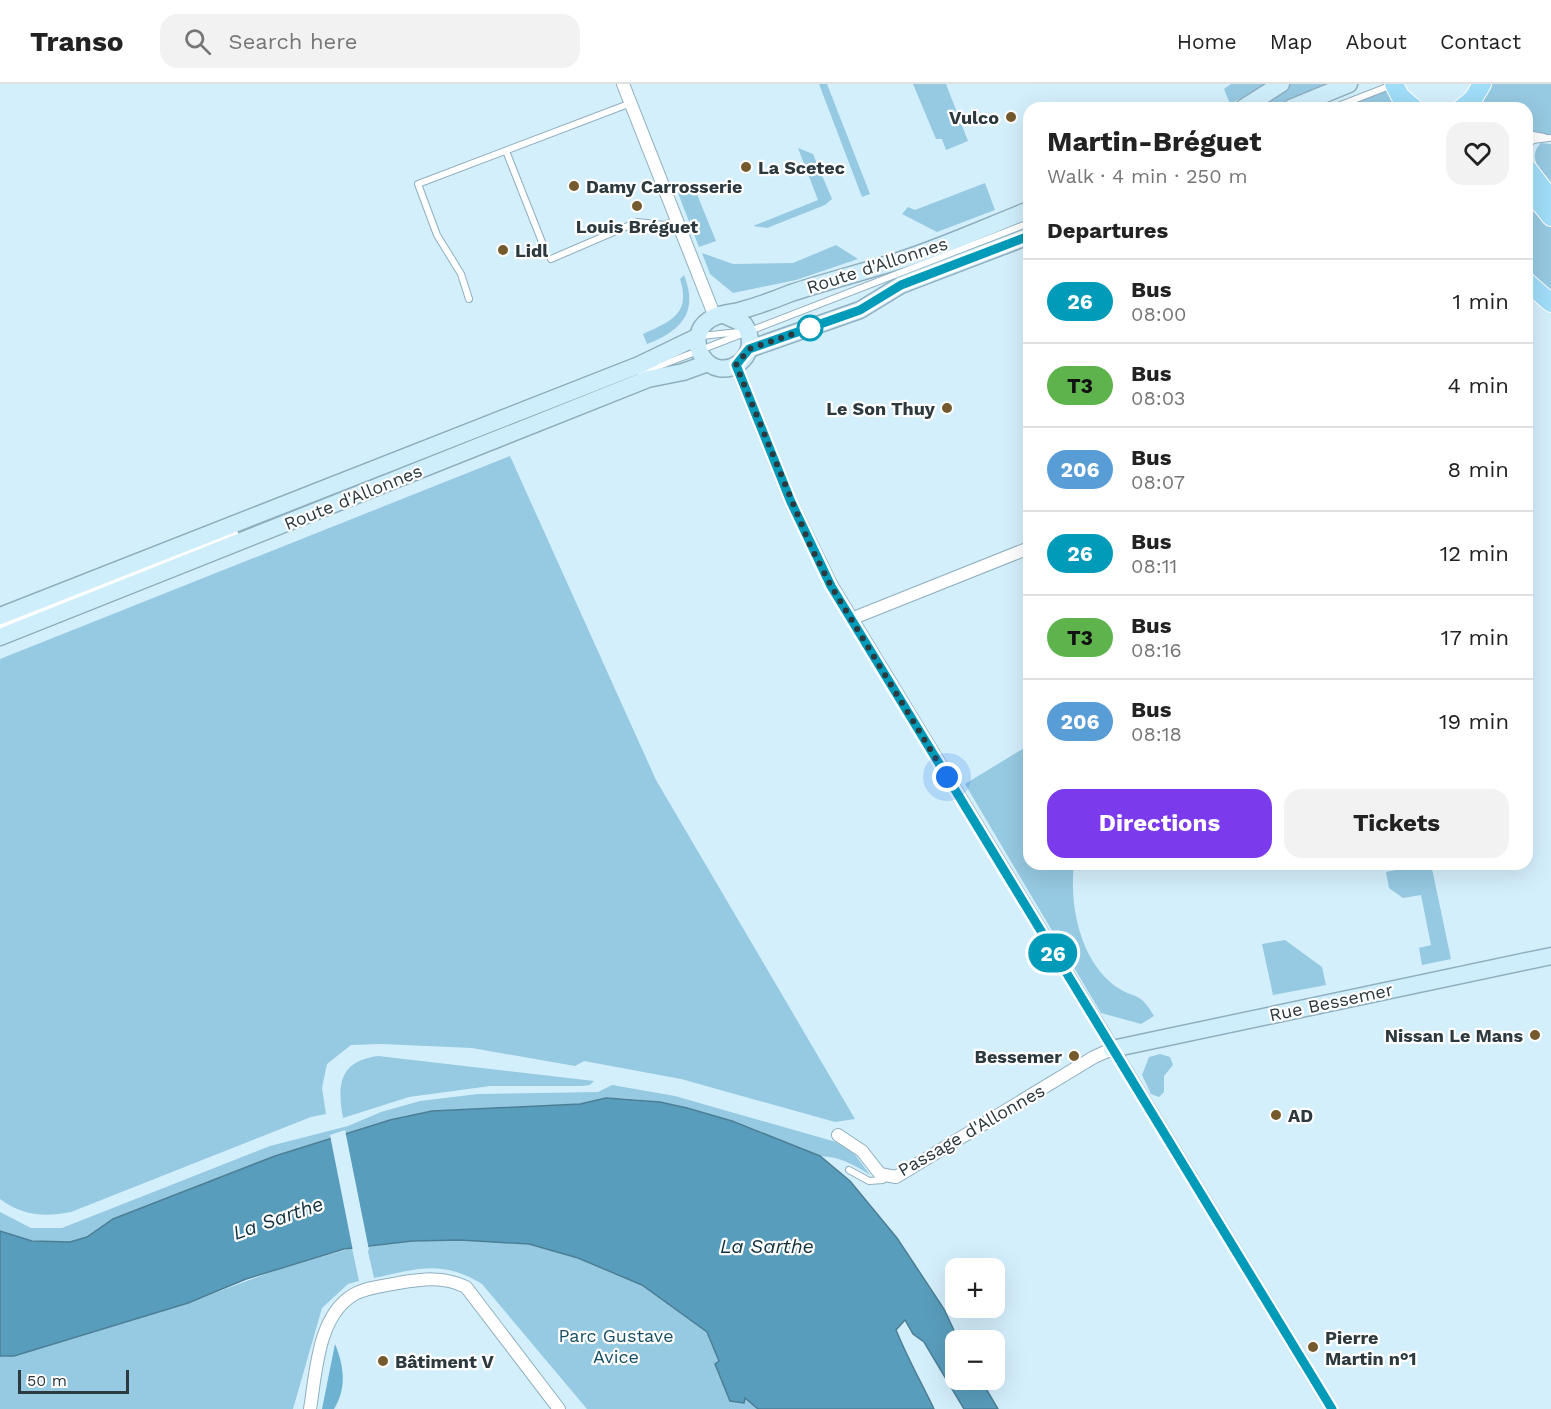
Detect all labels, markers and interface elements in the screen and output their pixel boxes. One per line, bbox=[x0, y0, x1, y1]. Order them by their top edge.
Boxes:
search box bbox=[160, 14, 580, 68]
text: Transo bbox=[30, 25, 124, 58]
icon: search bbox=[181, 25, 214, 58]
text: Search here bbox=[229, 29, 358, 54]
text: Home bbox=[1177, 29, 1237, 54]
text: Map bbox=[1270, 29, 1313, 54]
text: About bbox=[1346, 29, 1407, 54]
text: Contact bbox=[1440, 29, 1521, 54]
place label: Vulco bbox=[949, 107, 999, 128]
marker: Vulco bbox=[1004, 110, 1018, 124]
button: heart bbox=[1446, 122, 1509, 185]
text: Martin-Bréguet bbox=[1047, 125, 1261, 158]
place label: La Scetec bbox=[758, 157, 845, 178]
marker: La Scetec bbox=[739, 160, 753, 174]
text: Walk · 4 min · 250 m bbox=[1047, 164, 1248, 188]
place label: Damy Carrosserie bbox=[586, 176, 742, 197]
marker: Damy Carrosserie bbox=[567, 179, 581, 193]
marker: Louis Bréguet bbox=[630, 199, 644, 213]
place label: Louis Bréguet bbox=[576, 216, 698, 237]
text: Departures bbox=[1047, 218, 1168, 243]
street label: Route d'Allonnes bbox=[804, 232, 950, 298]
place label: Lidl bbox=[515, 240, 548, 261]
marker: Lidl bbox=[496, 243, 510, 257]
text: Bus bbox=[1131, 277, 1171, 302]
text: 26 bbox=[1067, 289, 1093, 314]
text: 1 min bbox=[1452, 289, 1509, 314]
text: 08:00 bbox=[1131, 302, 1187, 326]
unlabelled marker bbox=[797, 315, 823, 341]
text: Bus bbox=[1131, 361, 1171, 386]
text: T3 bbox=[1067, 373, 1093, 398]
text: 4 min bbox=[1448, 373, 1509, 398]
text: 08:03 bbox=[1131, 386, 1185, 410]
place label: Le Son Thuy bbox=[826, 398, 936, 419]
marker: Le Son Thuy bbox=[940, 401, 954, 415]
text: Bus bbox=[1131, 445, 1171, 470]
text: 206 bbox=[1061, 457, 1099, 482]
text: 8 min bbox=[1448, 457, 1509, 482]
street label: Route d'Allonnes bbox=[281, 460, 425, 534]
text: 08:07 bbox=[1131, 470, 1185, 494]
text: Bus bbox=[1131, 529, 1171, 554]
text: 26 bbox=[1067, 541, 1093, 566]
text: 12 min bbox=[1440, 541, 1509, 566]
text: 08:11 bbox=[1131, 554, 1177, 578]
text: Bus bbox=[1131, 613, 1171, 638]
text: T3 bbox=[1067, 625, 1093, 650]
text: 17 min bbox=[1441, 625, 1509, 650]
text: 08:16 bbox=[1131, 638, 1182, 662]
text: Bus bbox=[1131, 697, 1171, 722]
text: 206 bbox=[1061, 709, 1099, 734]
text: 19 min bbox=[1439, 709, 1509, 734]
text: 08:18 bbox=[1131, 722, 1182, 746]
your location bbox=[932, 762, 962, 792]
button: Directions bbox=[1047, 789, 1272, 858]
button: Tickets bbox=[1284, 789, 1509, 858]
line badge: 26 bbox=[1026, 934, 1080, 972]
text: 26 bbox=[1040, 941, 1066, 966]
street label: Rue Bessemer bbox=[1267, 979, 1395, 1025]
place label: Nissan Le Mans bbox=[1385, 1025, 1523, 1046]
marker: Nissan Le Mans bbox=[1528, 1028, 1542, 1042]
place label: Bessemer bbox=[975, 1046, 1062, 1067]
marker: Bessemer bbox=[1067, 1049, 1081, 1063]
street label: Passage d'Allonnes bbox=[894, 1079, 1048, 1181]
place label: AD bbox=[1288, 1105, 1313, 1126]
marker: AD bbox=[1269, 1108, 1283, 1122]
water label: La Sarthe bbox=[230, 1191, 326, 1245]
water label: La Sarthe bbox=[720, 1234, 814, 1258]
map controls bbox=[945, 1258, 1005, 1390]
button: + bbox=[945, 1258, 1005, 1318]
park label: Parc Gustave Avice bbox=[558, 1325, 674, 1367]
place label: Pierre Martin n°1 bbox=[1325, 1327, 1417, 1369]
button: − bbox=[945, 1330, 1005, 1390]
marker: Pierre Martin n°1 bbox=[1306, 1340, 1320, 1354]
place label: Bâtiment V bbox=[395, 1351, 494, 1372]
marker: Bâtiment V bbox=[376, 1354, 390, 1368]
scale bar bbox=[18, 1367, 129, 1394]
text: 50 m bbox=[27, 1371, 67, 1390]

